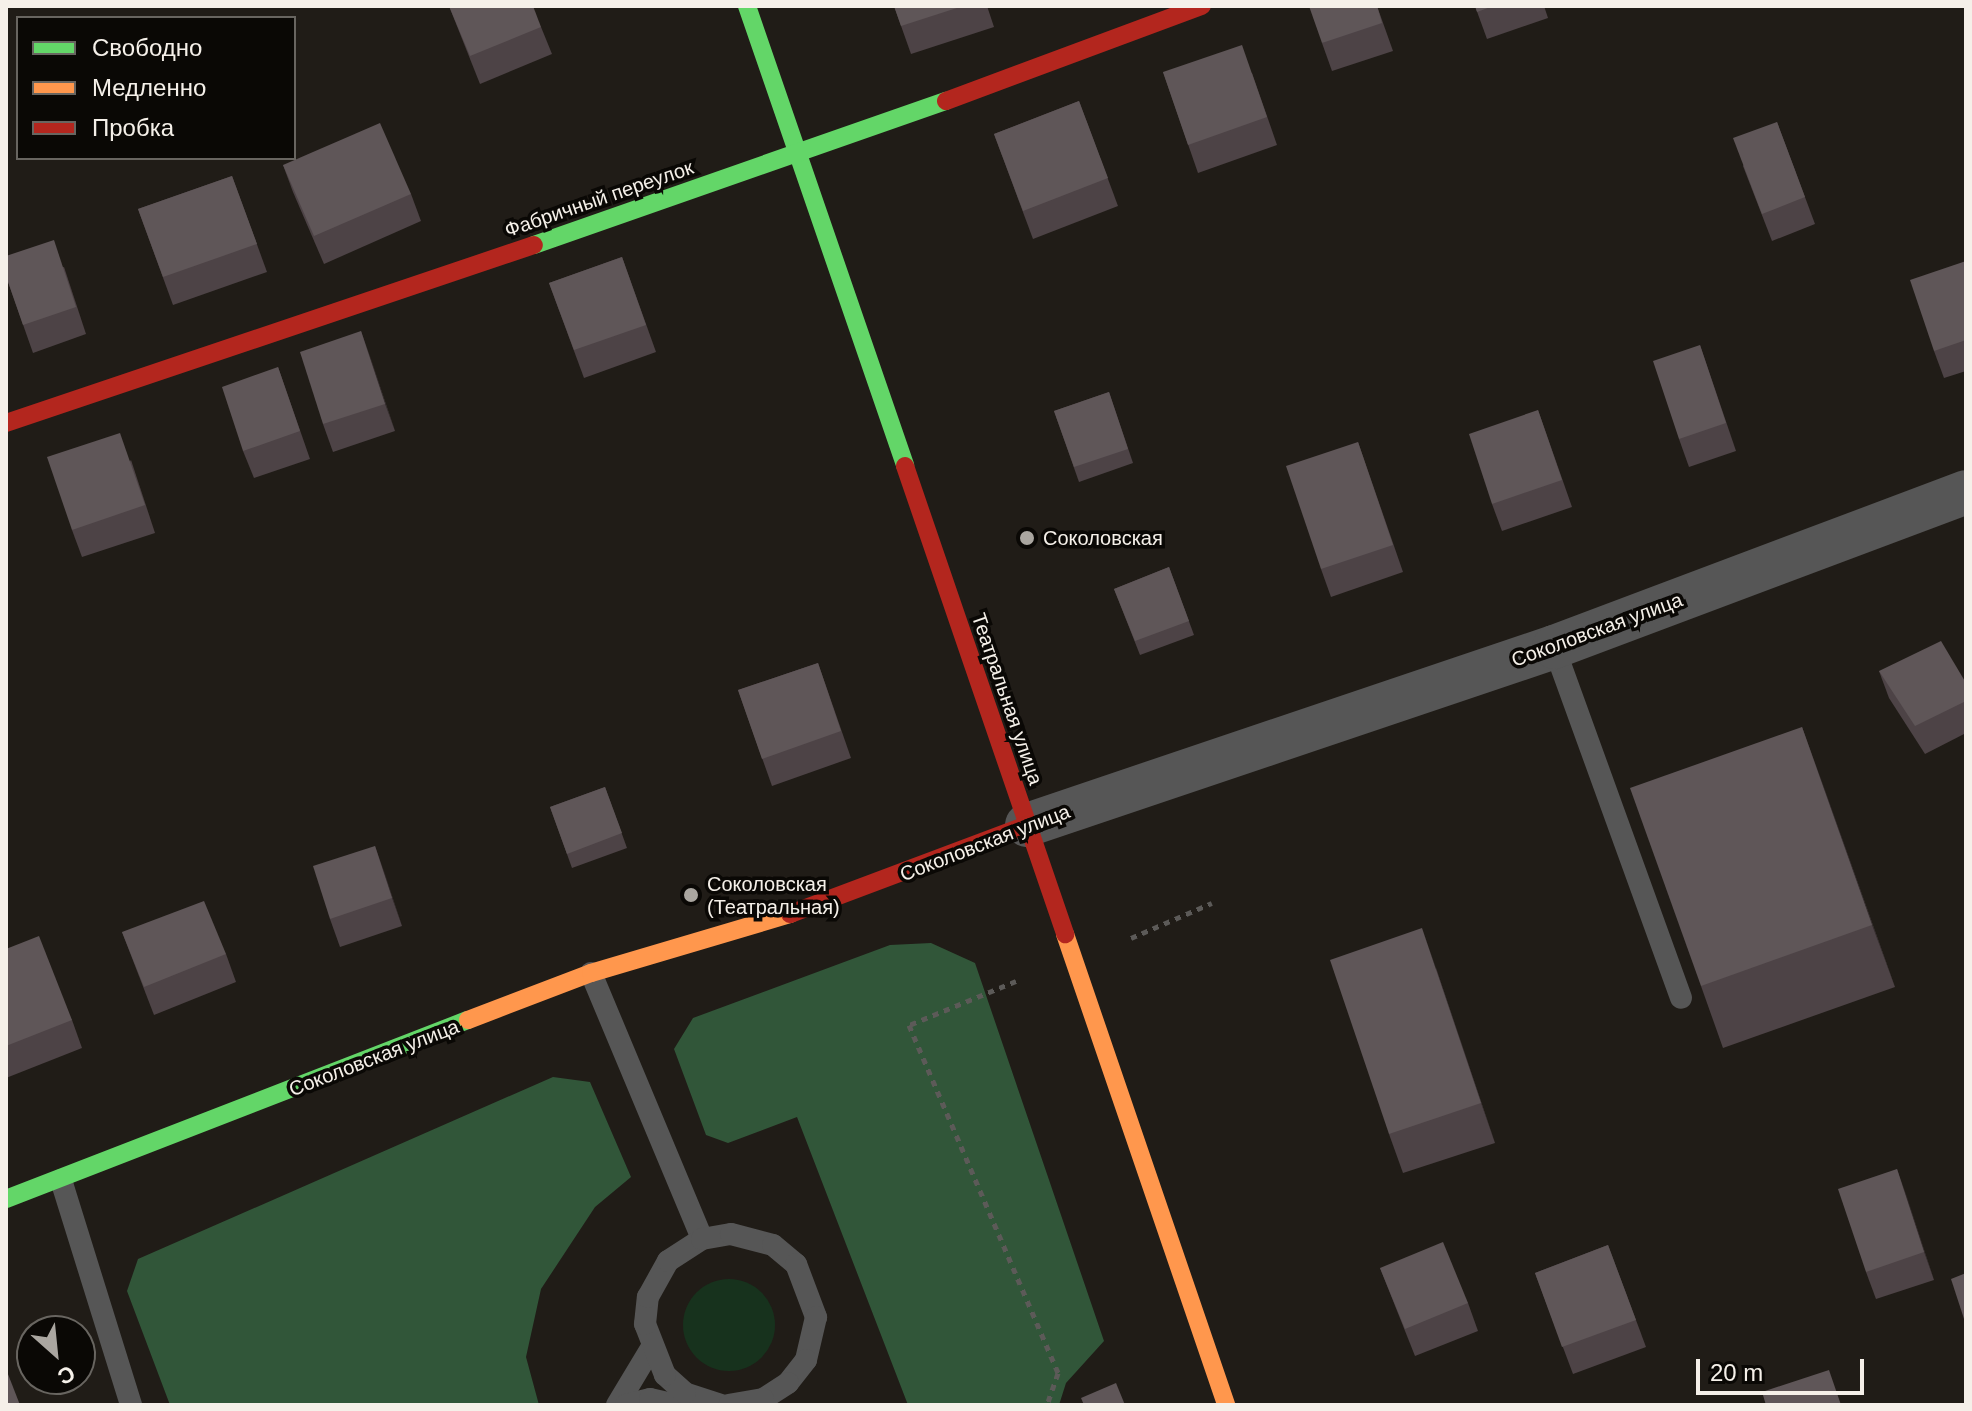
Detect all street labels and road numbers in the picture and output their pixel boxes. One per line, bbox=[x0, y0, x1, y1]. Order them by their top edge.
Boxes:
street label: Фабричный переулок bbox=[502, 155, 696, 243]
street label: Соколовская улица bbox=[1508, 588, 1686, 672]
street label: Театральная улица bbox=[966, 610, 1048, 788]
street label: Соколовская улица bbox=[897, 799, 1073, 887]
street label: Соколовская улица bbox=[286, 1014, 462, 1102]

